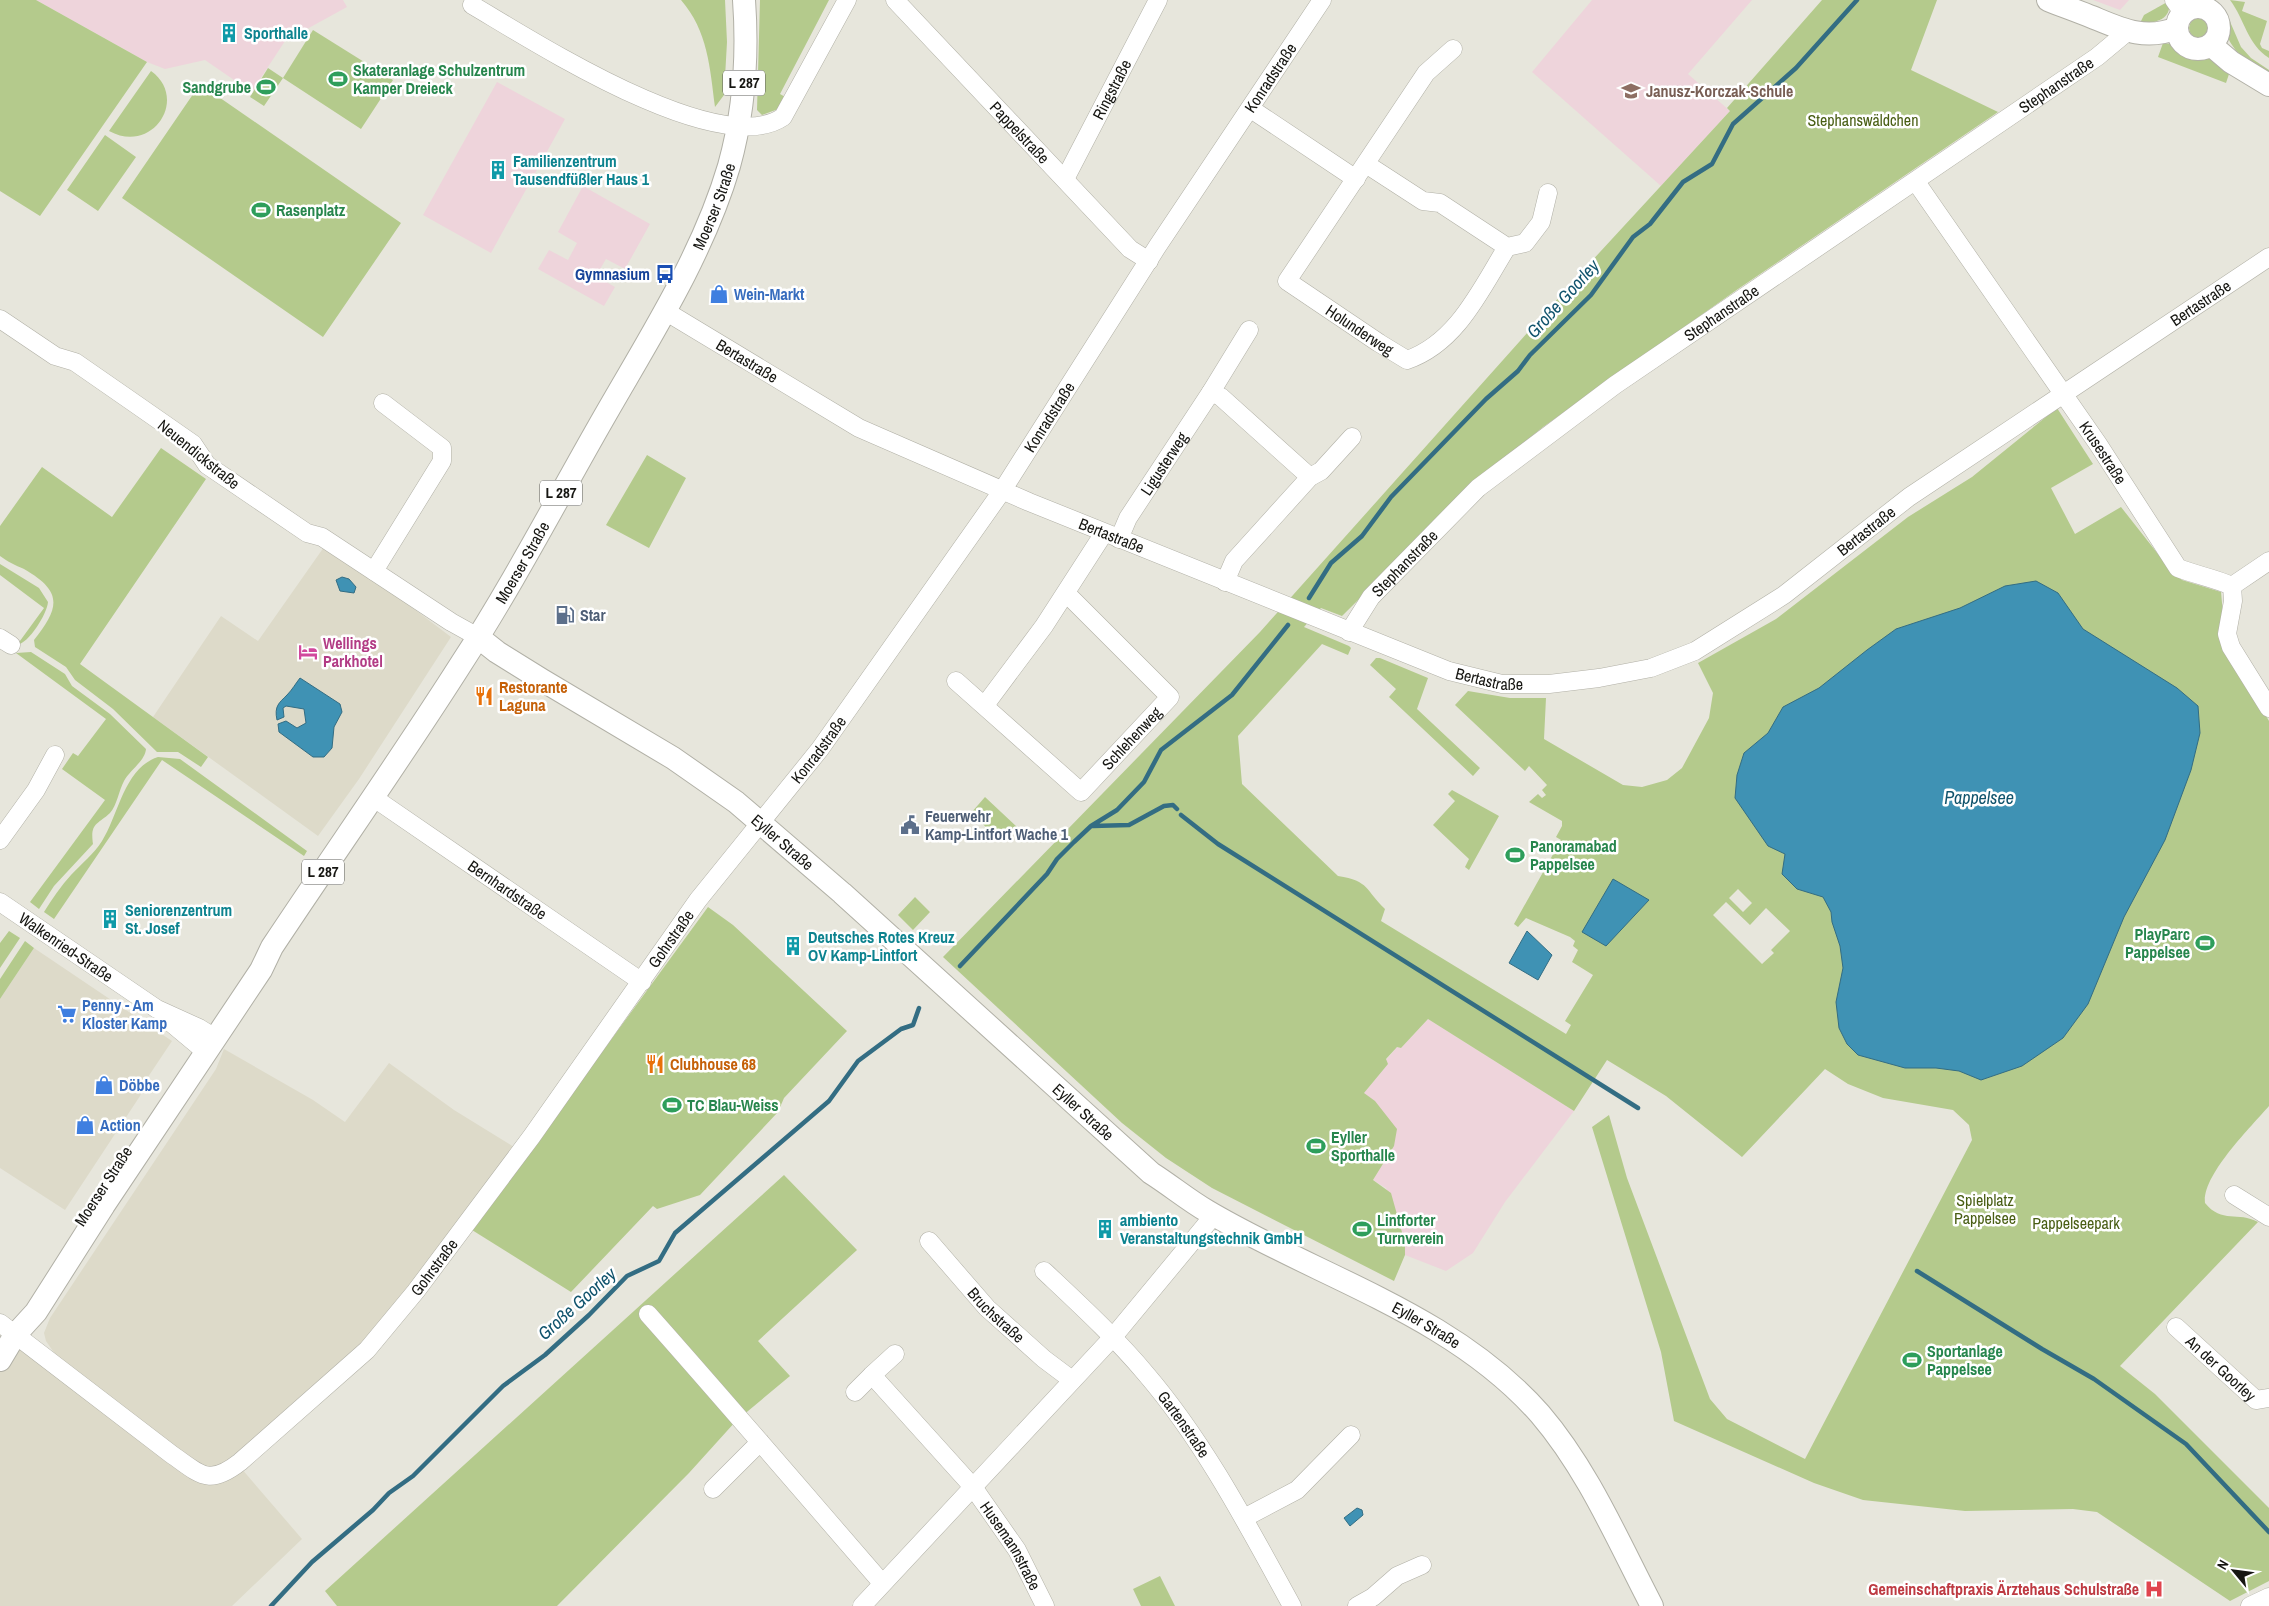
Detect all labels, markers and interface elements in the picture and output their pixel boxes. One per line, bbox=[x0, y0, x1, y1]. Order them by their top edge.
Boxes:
building icon: Sporthalle bbox=[218, 22, 240, 44]
place label: Sporthalle bbox=[244, 22, 308, 44]
street label: Konradstraße bbox=[1239, 38, 1301, 117]
street label: Stephanstraße bbox=[2014, 52, 2098, 118]
street label: Ringstraße bbox=[1087, 55, 1136, 123]
place label: Skateranlage Schulzentrum Kamper Dreieck bbox=[353, 59, 525, 99]
sports icon: Skateranlage Schulzentrum Kamper Dreieck bbox=[327, 68, 349, 90]
road number: L 287 bbox=[723, 70, 765, 96]
place label: Sandgrube bbox=[182, 76, 251, 98]
sports icon: Sandgrube bbox=[255, 76, 277, 98]
school or university icon: Janusz-Korczak-Schule bbox=[1620, 80, 1642, 102]
place label: Janusz-Korczak-Schule bbox=[1646, 80, 1793, 102]
street label: Pappelstraße bbox=[985, 96, 1055, 168]
park label: Stephanswäldchen bbox=[1808, 109, 1918, 131]
place label: Familienzentrum Tausendfüßler Haus 1 bbox=[513, 150, 650, 190]
building icon: Familienzentrum Tausendfüßler Haus 1 bbox=[487, 159, 509, 181]
street label: Moerser Straße bbox=[687, 160, 740, 253]
sports icon: Rasenplatz bbox=[250, 199, 272, 221]
place label: Rasenplatz bbox=[276, 199, 346, 221]
water label: Große Goorley bbox=[1521, 253, 1606, 343]
place label: Gymnasium bbox=[575, 263, 650, 285]
bus stop icon: Gymnasium bbox=[654, 263, 676, 285]
street label: Bertastraße bbox=[2166, 275, 2235, 331]
street label: Stephanstraße bbox=[1679, 279, 1763, 346]
shop icon: Wein-Markt bbox=[708, 283, 730, 305]
place label: Wein-Markt bbox=[734, 283, 805, 305]
street label: Holunderweg bbox=[1322, 299, 1399, 361]
street label: Bertastraße bbox=[712, 333, 782, 388]
street label: Konradstraße bbox=[1018, 377, 1080, 456]
street label: Neuendickstraße bbox=[153, 414, 245, 494]
street label: Krusestraße bbox=[2074, 417, 2132, 488]
street label: Ligusterweg bbox=[1135, 427, 1193, 500]
road number: L 287 bbox=[540, 480, 582, 506]
street label: Bertastraße bbox=[1832, 501, 1900, 561]
street label: Bertastraße bbox=[1076, 512, 1148, 558]
street label: Moerser Straße bbox=[490, 517, 554, 608]
street label: Stephanstraße bbox=[1366, 525, 1442, 601]
fuel station icon: Star bbox=[554, 604, 576, 626]
place label: Star bbox=[580, 604, 606, 626]
place label: Wellings Parkhotel bbox=[323, 632, 383, 672]
hotel icon: Wellings Parkhotel bbox=[297, 641, 319, 663]
street label: Bertastraße bbox=[1453, 662, 1523, 695]
place label: Restorante Laguna bbox=[499, 676, 568, 716]
restaurant icon: Restorante Laguna bbox=[473, 685, 495, 707]
street label: Schlehenweg bbox=[1097, 701, 1167, 774]
street label: Konradstraße bbox=[786, 711, 851, 788]
water label: Pappelsee bbox=[1944, 785, 2014, 810]
place label: Feuerwehr Kamp-Lintfort Wache 1 bbox=[925, 805, 1069, 845]
street label: Eyller Straße bbox=[747, 809, 819, 875]
public building icon: Feuerwehr Kamp-Lintfort Wache 1 bbox=[899, 814, 921, 836]
place label: Panoramabad Pappelsee bbox=[1530, 835, 1617, 875]
sports icon: Panoramabad Pappelsee bbox=[1504, 844, 1526, 866]
street label: Bernhardstraße bbox=[464, 855, 551, 925]
road number: L 287 bbox=[302, 860, 344, 884]
place label: Seniorenzentrum St. Josef bbox=[125, 899, 232, 939]
street label: Gohrstraße bbox=[643, 905, 699, 972]
street label: Walkenried-Straße bbox=[15, 907, 118, 987]
building icon: Seniorenzentrum St. Josef bbox=[99, 908, 121, 930]
place label: PlayParc Pappelsee bbox=[2125, 923, 2190, 963]
place label: Deutsches Rotes Kreuz OV Kamp-Lintfort bbox=[808, 926, 955, 966]
sports icon: PlayParc Pappelsee bbox=[2194, 932, 2216, 954]
building icon: Deutsches Rotes Kreuz OV Kamp-Lintfort bbox=[782, 935, 804, 957]
place label: Penny - Am Kloster Kamp bbox=[82, 994, 167, 1034]
supermarket icon: Penny - Am Kloster Kamp bbox=[56, 1003, 78, 1025]
restaurant icon: Clubhouse 68 bbox=[644, 1053, 666, 1075]
place label: Clubhouse 68 bbox=[670, 1053, 756, 1075]
shop icon: Döbbe bbox=[93, 1074, 115, 1096]
place label: Döbbe bbox=[119, 1074, 160, 1096]
street label: Eyller Straße bbox=[1048, 1078, 1119, 1145]
sports icon: TC Blau-Weiss bbox=[661, 1094, 683, 1116]
place label: TC Blau-Weiss bbox=[687, 1094, 779, 1116]
shop icon: Action bbox=[74, 1114, 96, 1136]
place label: Action bbox=[100, 1114, 141, 1136]
place label: Eyller Sporthalle bbox=[1331, 1126, 1395, 1166]
sports icon: Eyller Sporthalle bbox=[1305, 1135, 1327, 1157]
street label: Moerser Straße bbox=[69, 1142, 137, 1230]
park label: Spielplatz Pappelsee bbox=[1954, 1189, 2016, 1229]
place label: ambiento Veranstaltungstechnik GmbH bbox=[1120, 1209, 1303, 1249]
place label: Lintforter Turnverein bbox=[1377, 1209, 1444, 1249]
park label: Pappelseepark bbox=[2032, 1212, 2120, 1234]
building icon: ambiento Veranstaltungstechnik GmbH bbox=[1094, 1218, 1116, 1240]
sports icon: Lintforter Turnverein bbox=[1351, 1218, 1373, 1240]
street label: Gohrstraße bbox=[405, 1234, 463, 1300]
water label: Große Goorley bbox=[532, 1261, 622, 1346]
street label: Bruchstraße bbox=[963, 1282, 1029, 1348]
street label: Eyller Straße bbox=[1388, 1296, 1465, 1353]
street label: An der Goorley bbox=[2180, 1330, 2261, 1406]
place label: Sportanlage Pappelsee bbox=[1927, 1340, 2003, 1380]
sports icon: Sportanlage Pappelsee bbox=[1901, 1349, 1923, 1371]
street label: Gartenstraße bbox=[1153, 1386, 1215, 1462]
street label: Husemannstraße bbox=[975, 1497, 1046, 1594]
north arrow bbox=[2209, 1546, 2259, 1596]
text: N bbox=[2213, 1557, 2233, 1573]
place label: Gemeinschaftpraxis Ärztehaus Schulstraße bbox=[1868, 1578, 2139, 1600]
hospital icon: Gemeinschaftpraxis Ärztehaus Schulstraße bbox=[2143, 1578, 2165, 1600]

